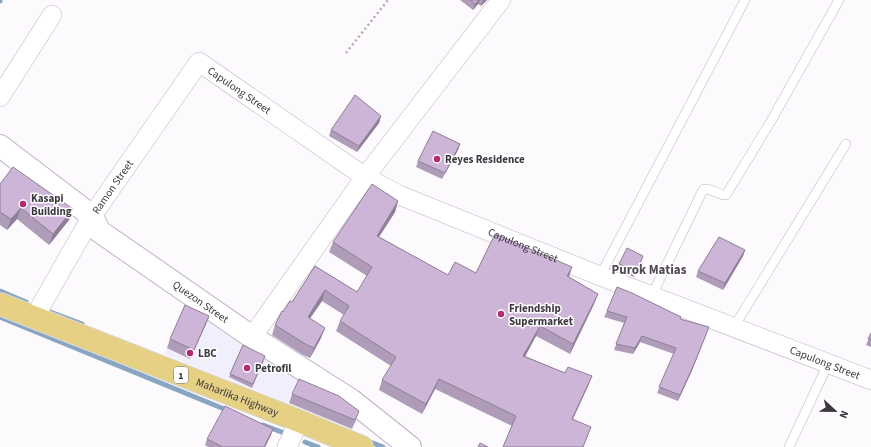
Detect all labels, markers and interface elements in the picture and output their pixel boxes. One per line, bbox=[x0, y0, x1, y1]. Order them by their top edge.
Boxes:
street label: Capulong Street bbox=[204, 63, 274, 118]
place label: Reyes Residence bbox=[445, 152, 525, 167]
marker: Reyes Residence bbox=[432, 154, 442, 164]
street label: Ramon Street bbox=[89, 157, 137, 217]
place label: Kasapi Building bbox=[31, 191, 72, 219]
marker: Kasapi Building bbox=[18, 199, 28, 209]
street label: Capulong Street bbox=[486, 225, 560, 266]
district label: Purok Matias bbox=[612, 261, 687, 279]
street label: Quezon Street bbox=[169, 277, 232, 327]
place label: Friendship Supermarket bbox=[509, 301, 574, 329]
marker: Friendship Supermarket bbox=[496, 309, 506, 319]
street label: Capulong Street bbox=[788, 343, 862, 383]
place label: LBC bbox=[198, 346, 217, 361]
marker: LBC bbox=[185, 348, 195, 358]
place label: Petrofil bbox=[255, 361, 292, 376]
marker: Petrofil bbox=[242, 363, 252, 373]
road number: 1 bbox=[174, 367, 188, 383]
street label: Maharlika Highway bbox=[194, 374, 281, 420]
north arrow bbox=[815, 391, 855, 431]
text: N bbox=[835, 408, 852, 421]

